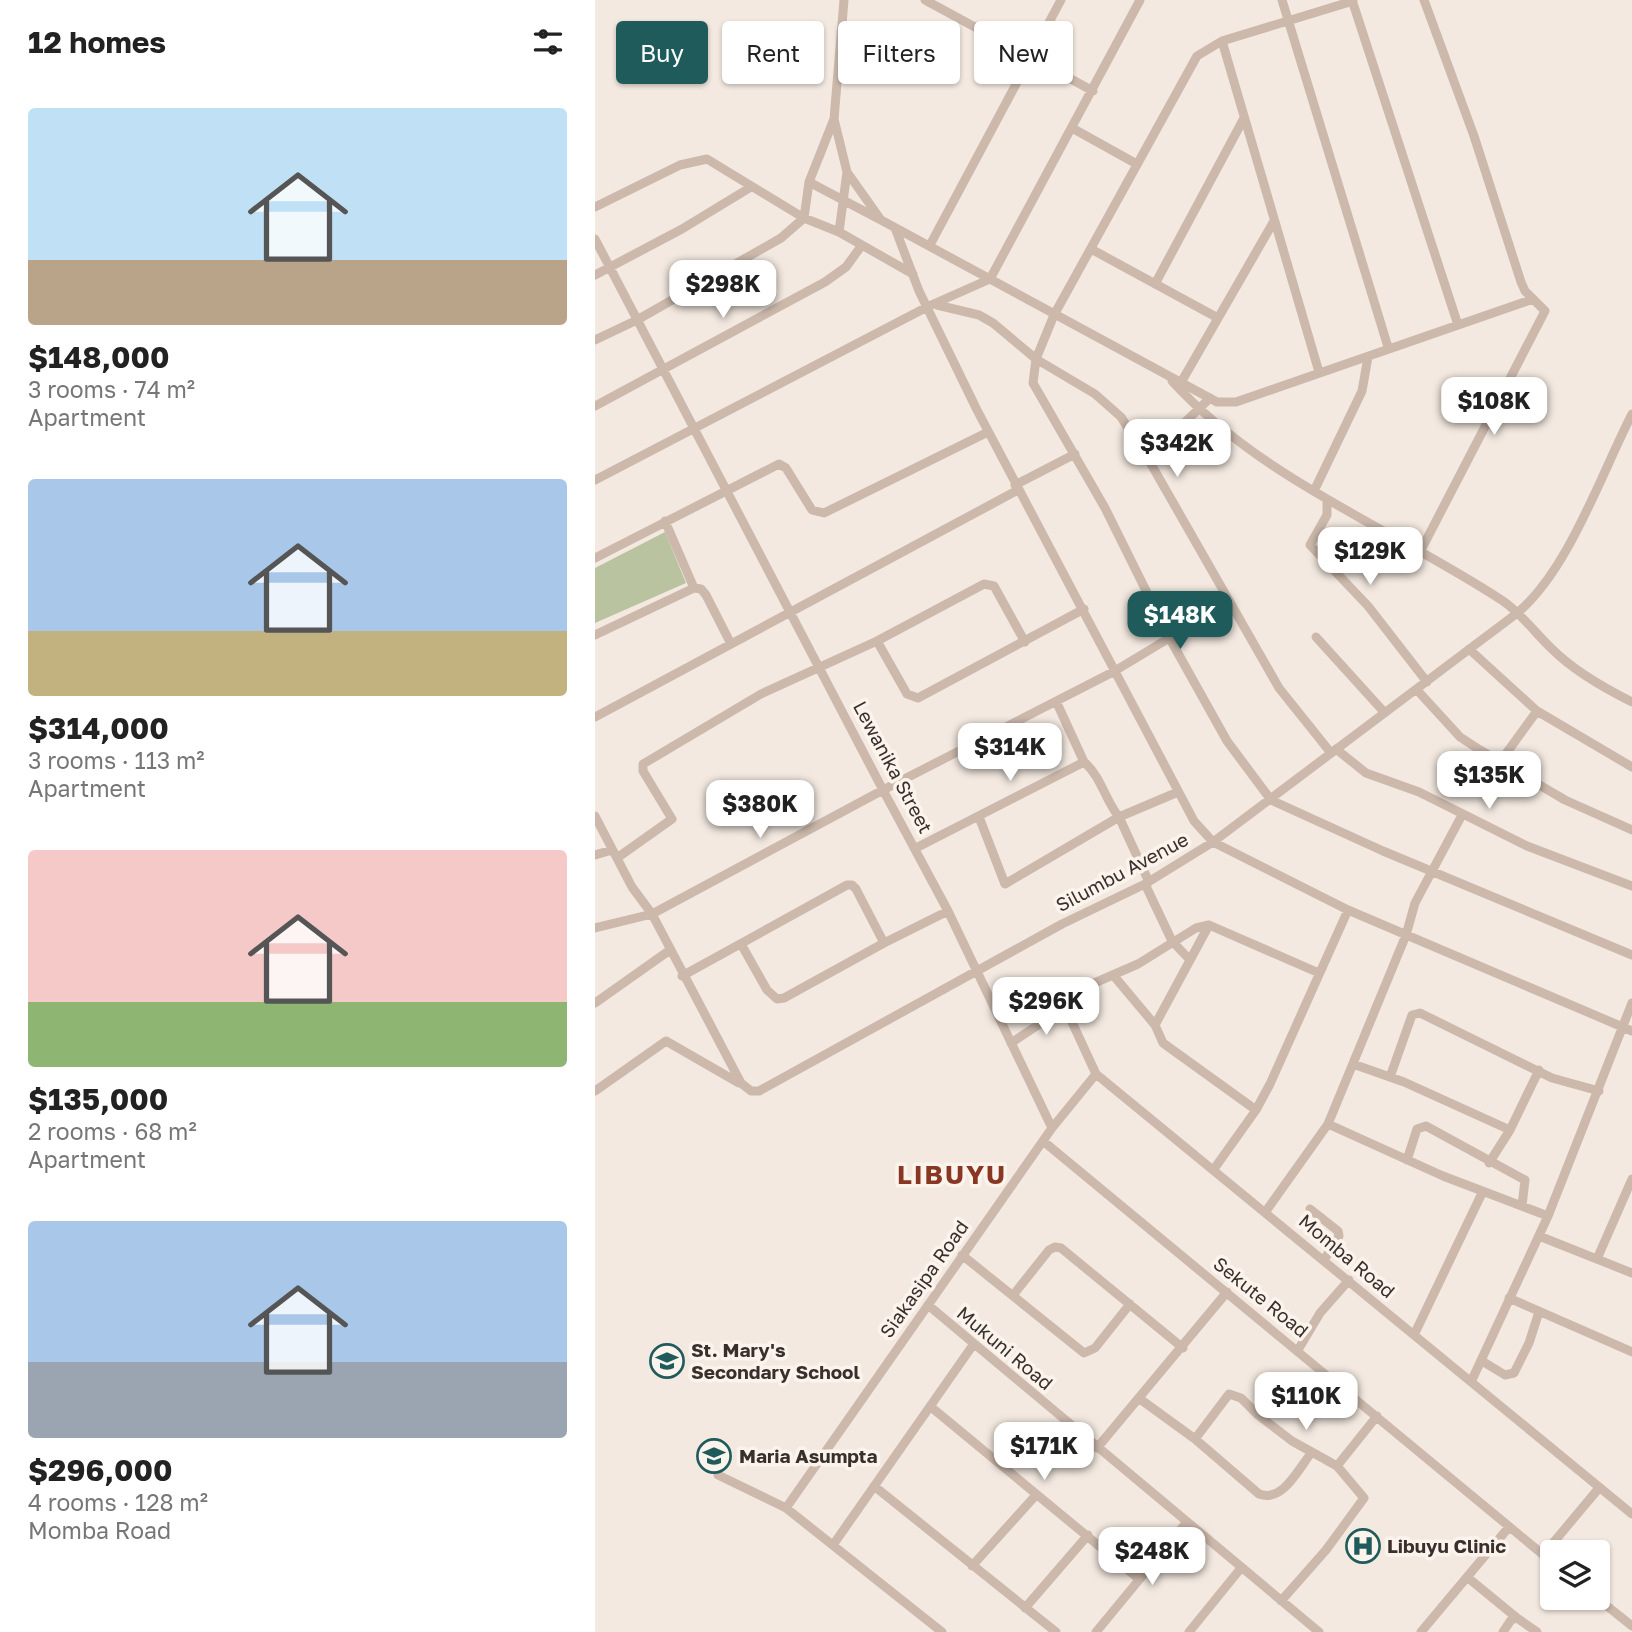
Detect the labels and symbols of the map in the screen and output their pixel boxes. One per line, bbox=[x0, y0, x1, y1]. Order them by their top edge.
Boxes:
pin: $298K bbox=[674, 260, 772, 320]
pin: $108K bbox=[1445, 378, 1543, 437]
pin: $342K bbox=[1128, 420, 1226, 479]
pin: $129K bbox=[1321, 528, 1419, 587]
pin: $148K bbox=[1131, 592, 1229, 651]
street label: Lewanika Street bbox=[849, 697, 938, 837]
pin: $314K bbox=[961, 724, 1059, 783]
pin: $135K bbox=[1440, 752, 1538, 811]
pin: $380K bbox=[711, 780, 809, 840]
street label: Silumbu Avenue bbox=[1052, 827, 1192, 916]
pin: $296K bbox=[997, 978, 1095, 1037]
district label: LIBUYU bbox=[897, 1159, 1007, 1190]
street label: Momba Road bbox=[1295, 1209, 1400, 1302]
street label: Siakasipa Road bbox=[875, 1216, 973, 1342]
street label: Sekute Road bbox=[1209, 1251, 1313, 1342]
street label: Mukuni Road bbox=[953, 1301, 1058, 1394]
place label: St. Mary's Secondary School bbox=[691, 1338, 860, 1383]
school or university icon: St. Mary's Secondary School bbox=[648, 1342, 686, 1380]
pin: $110K bbox=[1257, 1372, 1355, 1432]
pin: $171K bbox=[995, 1422, 1093, 1482]
school or university icon: Maria Asumpta bbox=[695, 1437, 733, 1475]
place label: Maria Asumpta bbox=[739, 1444, 878, 1467]
hospital icon: Libuyu Clinic bbox=[1344, 1527, 1382, 1565]
pin: $248K bbox=[1103, 1528, 1201, 1587]
place label: Libuyu Clinic bbox=[1387, 1534, 1506, 1557]

